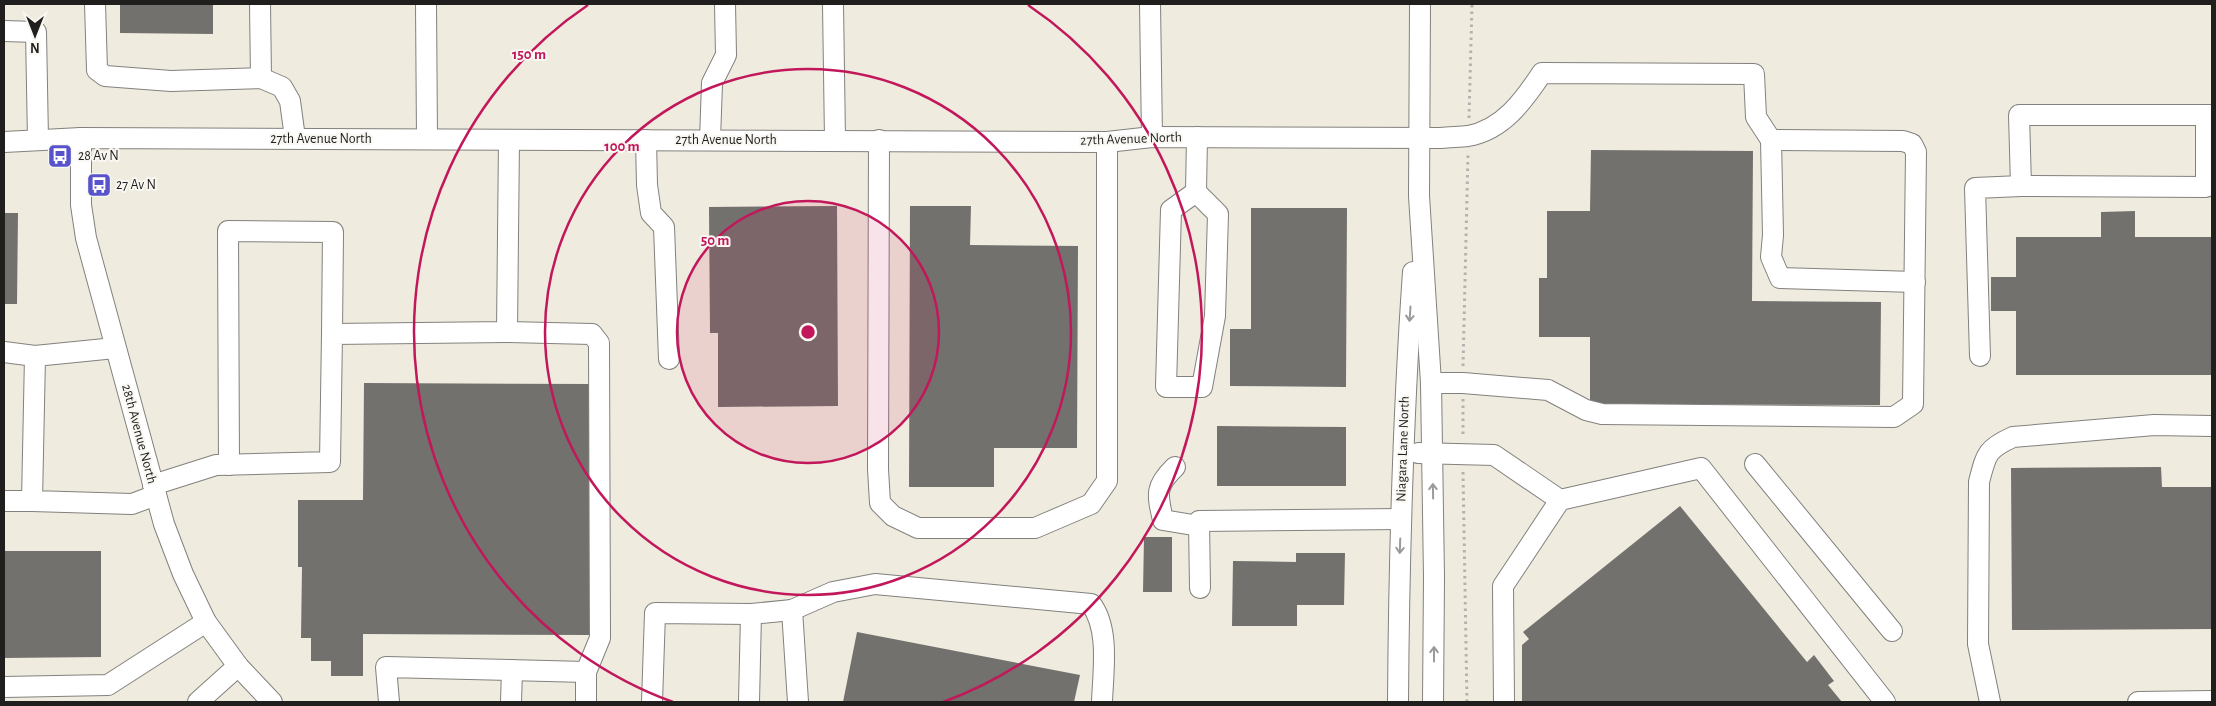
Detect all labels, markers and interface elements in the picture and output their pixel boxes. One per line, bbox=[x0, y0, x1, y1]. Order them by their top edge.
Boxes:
north arrow bbox=[10, 10, 60, 60]
text: N bbox=[30, 40, 40, 54]
text: 150 m bbox=[512, 47, 546, 62]
street label: 27th Avenue North bbox=[1080, 130, 1182, 148]
street label: 27th Avenue North bbox=[270, 132, 372, 146]
street label: 27th Avenue North bbox=[675, 133, 777, 147]
text: 100 m bbox=[604, 139, 640, 154]
bus stop icon: 28 Av N bbox=[47, 143, 73, 169]
place label: 28 Av N bbox=[78, 149, 119, 163]
bus stop icon: 27 Av N bbox=[86, 172, 112, 198]
place label: 27 Av N bbox=[116, 178, 156, 192]
text: 50 m bbox=[701, 233, 729, 248]
one-way arrow bbox=[1406, 306, 1415, 322]
centre of rings bbox=[799, 323, 817, 341]
street label: 28th Avenue North bbox=[119, 383, 159, 485]
street label: Niagara Lane North bbox=[1394, 396, 1412, 502]
one-way arrow bbox=[1428, 483, 1437, 499]
one-way arrow bbox=[1396, 538, 1405, 554]
one-way arrow bbox=[1429, 646, 1439, 662]

